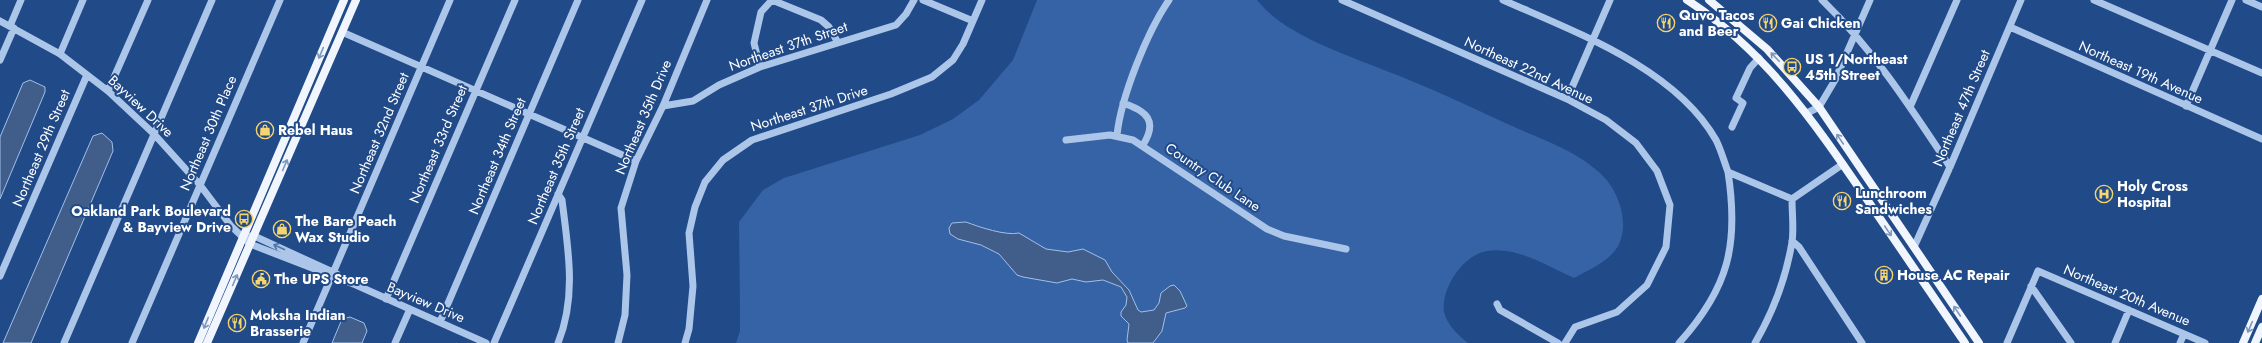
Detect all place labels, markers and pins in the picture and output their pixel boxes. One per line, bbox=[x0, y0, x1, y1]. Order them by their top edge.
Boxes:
place label: Quvo Tacos and Beer bbox=[1679, 5, 1755, 41]
restaurant icon: Quvo Tacos and Beer bbox=[1656, 13, 1676, 33]
restaurant icon: Gai Chicken bbox=[1758, 13, 1778, 33]
place label: Gai Chicken bbox=[1781, 13, 1861, 33]
place label: US 1/Northeast 45th Street bbox=[1805, 49, 1908, 85]
bus stop icon: US 1/Northeast 45th Street bbox=[1782, 57, 1802, 77]
shop icon: Rebel Haus bbox=[255, 120, 275, 140]
place label: Rebel Haus bbox=[278, 120, 353, 140]
place label: Holy Cross Hospital bbox=[2117, 176, 2189, 212]
place label: Lunchroom Sandwiches bbox=[1855, 183, 1932, 219]
hospital icon: Holy Cross Hospital bbox=[2094, 184, 2114, 204]
restaurant icon: Lunchroom Sandwiches bbox=[1832, 191, 1852, 211]
place label: Oakland Park Boulevard & Bayview Drive bbox=[71, 201, 231, 237]
bus stop icon: Oakland Park Boulevard & Bayview Drive bbox=[234, 209, 254, 229]
place label: The Bare Peach Wax Studio bbox=[295, 211, 396, 247]
shop icon: The Bare Peach Wax Studio bbox=[272, 219, 292, 239]
building icon: House AC Repair bbox=[1874, 265, 1894, 285]
place label: House AC Repair bbox=[1897, 265, 2010, 285]
public building icon: The UPS Store bbox=[251, 269, 271, 289]
place label: The UPS Store bbox=[274, 269, 369, 289]
place label: Moksha Indian Brasserie bbox=[250, 305, 346, 341]
restaurant icon: Moksha Indian Brasserie bbox=[227, 313, 247, 333]

